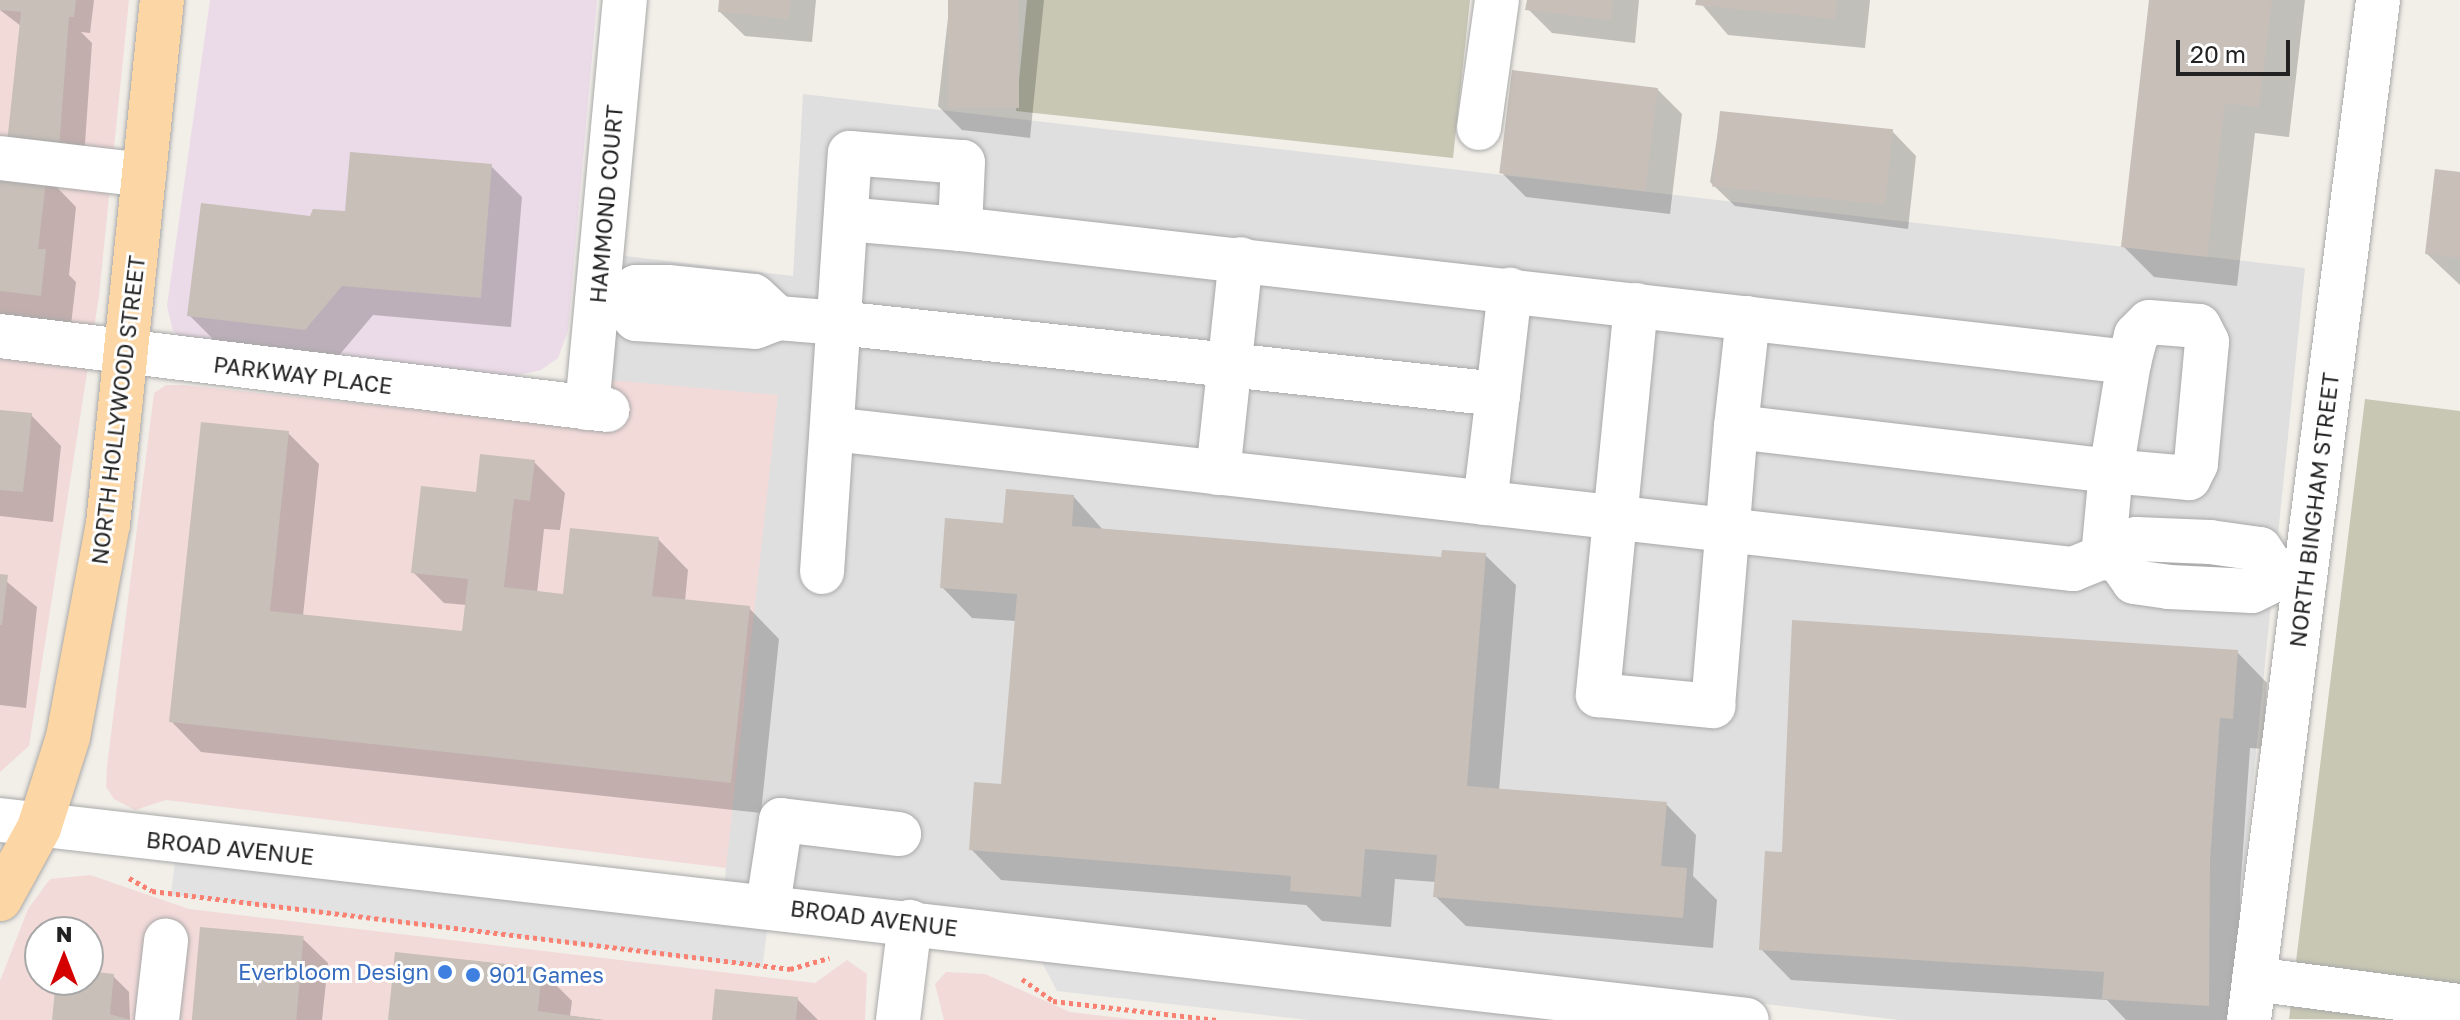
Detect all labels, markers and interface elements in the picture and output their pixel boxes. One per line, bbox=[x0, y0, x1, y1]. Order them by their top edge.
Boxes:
scale bar bbox=[2180, 24, 2294, 74]
text: 20 m bbox=[2190, 39, 2246, 68]
street label: HAMMOND COURT bbox=[584, 104, 628, 304]
street label: NORTH HOLLYWOOD STREET bbox=[86, 254, 150, 566]
street label: PARKWAY PLACE bbox=[212, 351, 394, 399]
street label: NORTH BINGHAM STREET bbox=[2284, 371, 2344, 649]
street label: BROAD AVENUE bbox=[145, 826, 315, 870]
street label: BROAD AVENUE bbox=[789, 895, 959, 941]
north arrow bbox=[24, 916, 104, 996]
text: N bbox=[56, 920, 72, 947]
place label: Everbloom Design bbox=[238, 959, 429, 985]
place label: 901 Games bbox=[489, 962, 604, 988]
marker: Everbloom Design bbox=[436, 963, 454, 981]
marker: 901 Games bbox=[464, 966, 482, 984]

